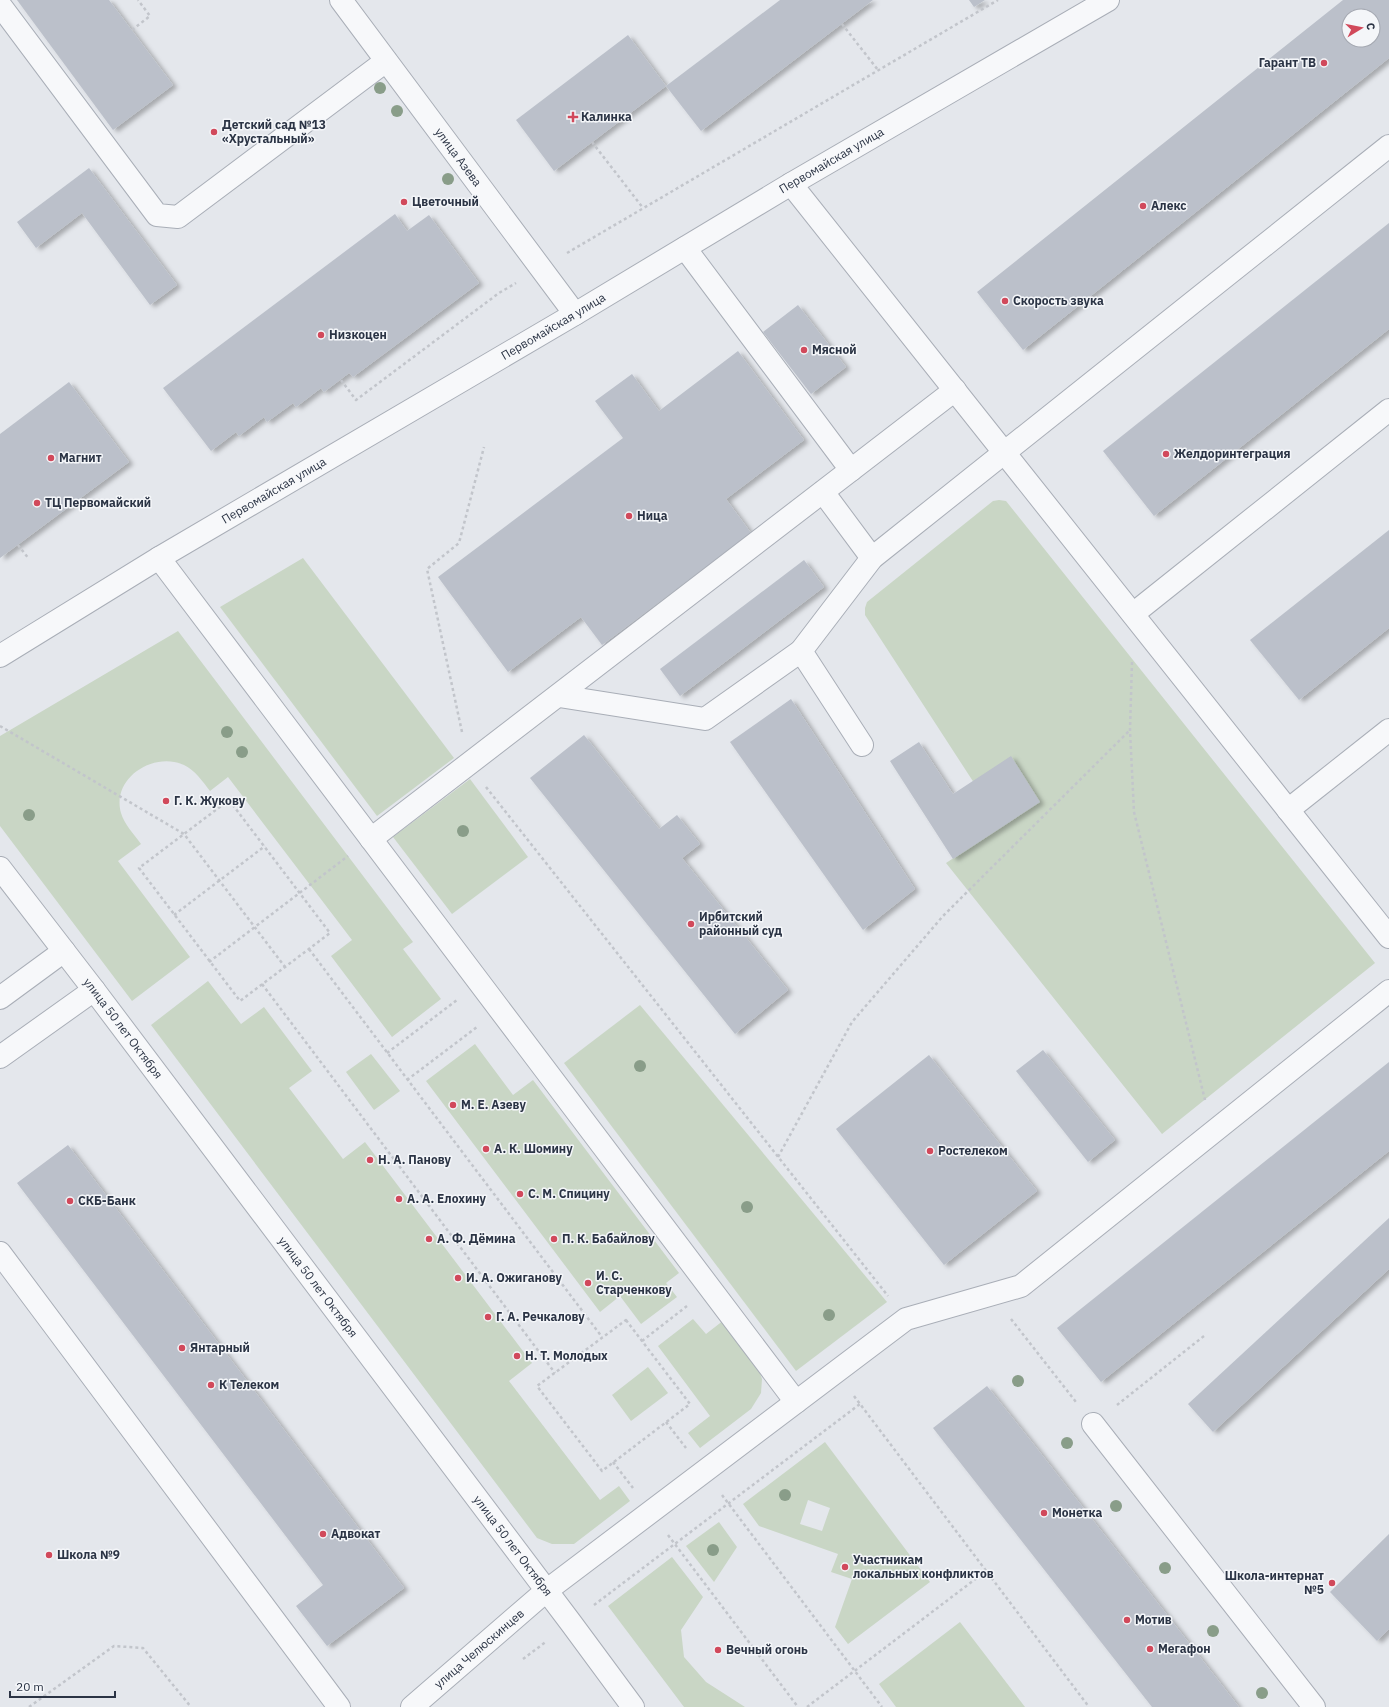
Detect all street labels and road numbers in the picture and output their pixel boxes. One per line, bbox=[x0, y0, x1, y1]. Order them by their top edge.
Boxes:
street label: Первомайская улица bbox=[776, 123, 887, 196]
street label: улица Азева bbox=[432, 125, 486, 190]
street label: Первомайская улица bbox=[498, 289, 608, 363]
street label: Первомайская улица bbox=[219, 453, 329, 527]
street label: улица 50 лет Октября bbox=[80, 975, 166, 1081]
street label: улица 50 лет Октября bbox=[275, 1233, 361, 1340]
street label: улица 50 лет Октября bbox=[470, 1492, 556, 1599]
street label: улица Челюскинцев bbox=[431, 1605, 527, 1691]

